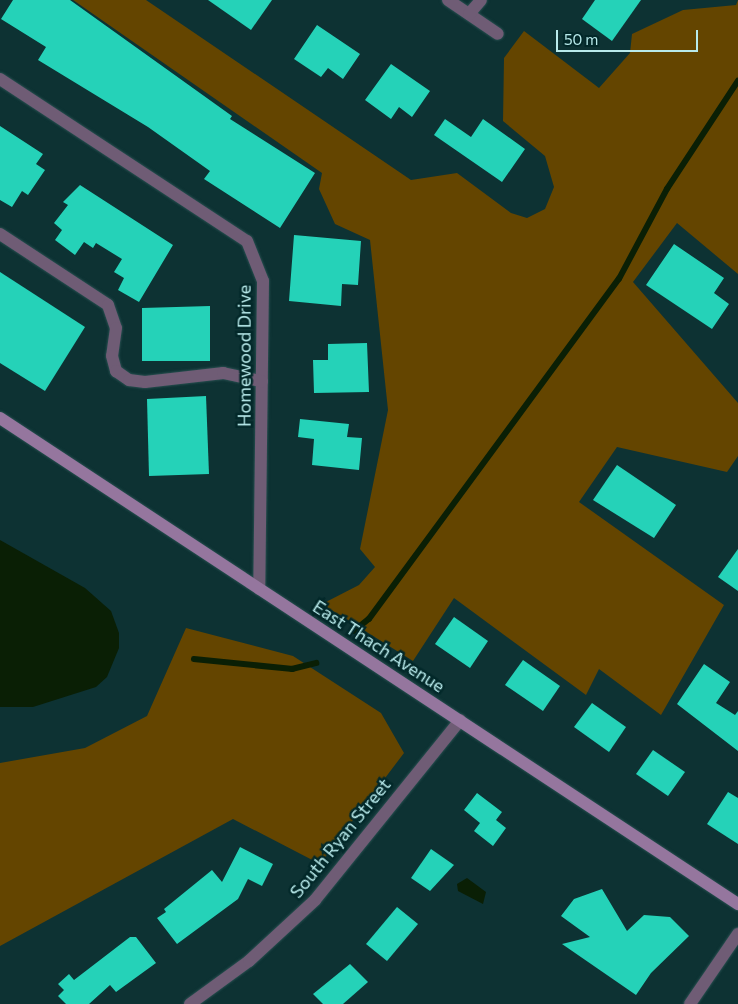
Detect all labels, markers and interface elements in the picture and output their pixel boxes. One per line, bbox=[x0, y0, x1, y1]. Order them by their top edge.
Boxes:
scale bar bbox=[558, 20, 700, 52]
text: 50 m bbox=[564, 30, 598, 48]
street label: Homewood Drive bbox=[233, 285, 255, 427]
street label: East Thach Avenue bbox=[309, 595, 449, 697]
street label: South Ryan Street bbox=[285, 774, 395, 902]

